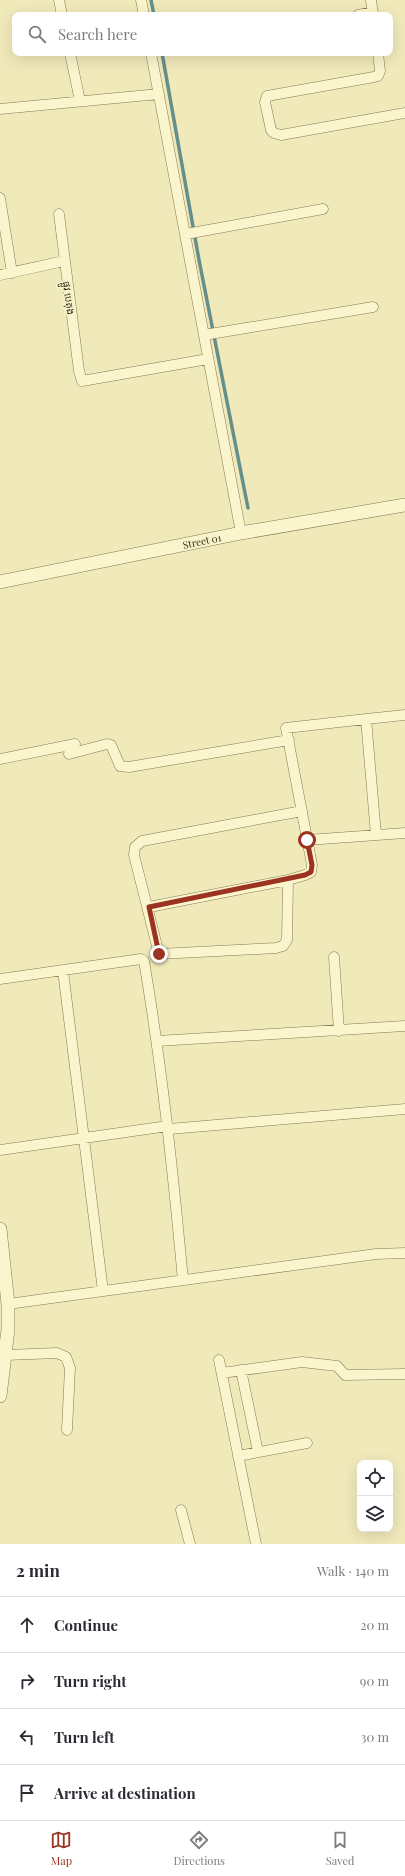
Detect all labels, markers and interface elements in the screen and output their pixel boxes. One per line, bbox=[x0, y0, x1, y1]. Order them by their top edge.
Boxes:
search box bbox=[12, 12, 393, 56]
icon: search bbox=[26, 23, 48, 45]
text: Search here bbox=[58, 24, 137, 44]
street label: ផ្លូវ បេតុង bbox=[57, 280, 78, 316]
street label: Street 01 bbox=[182, 530, 223, 552]
route start bbox=[298, 831, 316, 849]
route end bbox=[150, 945, 168, 963]
map controls bbox=[357, 1460, 393, 1532]
button: locate bbox=[357, 1460, 393, 1496]
button: layers bbox=[357, 1496, 393, 1532]
text: 2 min bbox=[16, 1559, 60, 1581]
text: Walk · 140 m bbox=[317, 1562, 389, 1579]
icon: ahead bbox=[16, 1614, 38, 1636]
text: Continue bbox=[54, 1615, 118, 1635]
text: 20 m bbox=[360, 1616, 389, 1633]
icon: right bbox=[16, 1670, 38, 1692]
text: Turn right bbox=[54, 1671, 127, 1691]
text: 90 m bbox=[360, 1672, 389, 1689]
icon: left bbox=[16, 1726, 38, 1748]
text: Turn left bbox=[54, 1727, 115, 1747]
text: 30 m bbox=[361, 1728, 389, 1745]
icon: arrive bbox=[16, 1782, 38, 1804]
text: Arrive at destination bbox=[54, 1783, 196, 1803]
tab: Map bbox=[50, 1829, 72, 1868]
tab: Directions bbox=[173, 1829, 225, 1868]
tab: Saved bbox=[326, 1829, 354, 1868]

